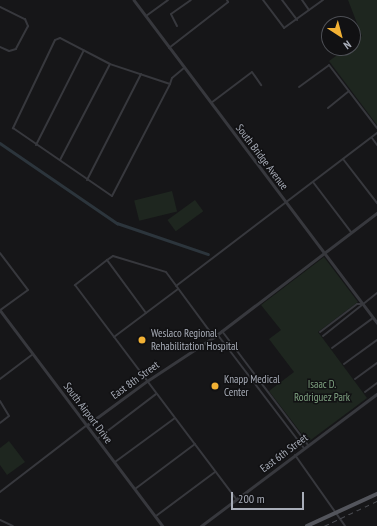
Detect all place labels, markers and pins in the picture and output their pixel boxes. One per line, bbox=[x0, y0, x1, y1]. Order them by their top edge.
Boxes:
place label: Weslaco Regional Rehabilitation Hospital bbox=[151, 327, 238, 353]
marker: Weslaco Regional Rehabilitation Hospital bbox=[136, 334, 148, 346]
place label: Knapp Medical Center bbox=[224, 373, 280, 399]
marker: Knapp Medical Center bbox=[209, 380, 221, 392]

